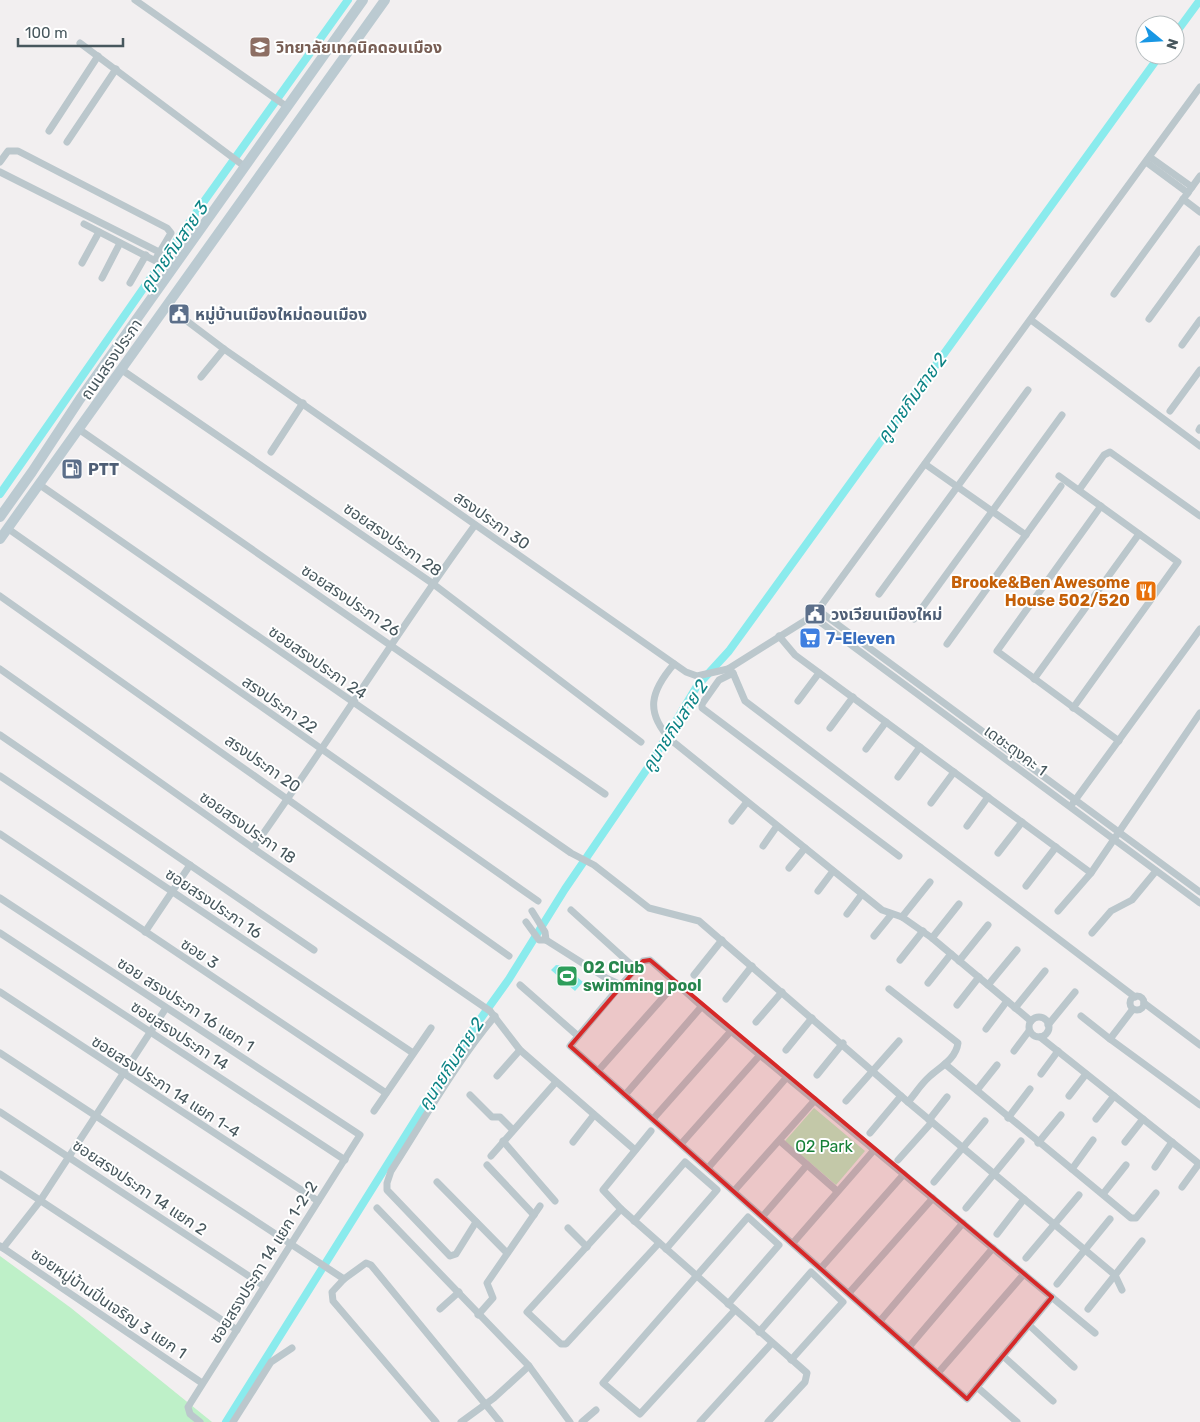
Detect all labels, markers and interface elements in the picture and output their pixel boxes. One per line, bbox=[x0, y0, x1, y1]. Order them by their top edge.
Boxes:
scale bar bbox=[18, 15, 122, 47]
north arrow bbox=[1135, 15, 1185, 65]
text: 100 m bbox=[25, 24, 67, 42]
school or university icon: วิทยาลัยเทคนิคดอนเมือง bbox=[248, 35, 272, 59]
text: N bbox=[1162, 36, 1182, 51]
place label: วิทยาลัยเทคนิคดอนเมือง bbox=[276, 38, 442, 57]
water label: คูนายกิมสาย 3 bbox=[135, 196, 214, 297]
public building icon: หมู่บ้านเมืองใหม่ดอนเมือง bbox=[167, 302, 191, 326]
place label: หมู่บ้านเมืองใหม่ดอนเมือง bbox=[195, 305, 367, 325]
street label: ถนนสรงประภา bbox=[77, 315, 146, 403]
water label: คูนายกิมสาย 2 bbox=[872, 349, 952, 447]
fuel station icon: PTT bbox=[60, 457, 84, 481]
place label: PTT bbox=[88, 460, 119, 479]
street label: สรงประภา 30 bbox=[450, 487, 533, 554]
street label: ซอยสรงประภา 28 bbox=[340, 498, 446, 580]
street label: ซอยสรงประภา 26 bbox=[298, 560, 404, 641]
place label: Brooke&Ben Awesome House 502/520 bbox=[951, 573, 1130, 610]
restaurant icon: Brooke&Ben Awesome House 502/520 bbox=[1134, 579, 1158, 603]
public building icon: วงเวียนเมืองใหม่ bbox=[803, 602, 827, 626]
place label: วงเวียนเมืองใหม่ bbox=[831, 605, 942, 624]
street label: ซอยสรงประภา 24 bbox=[265, 622, 370, 703]
supermarket icon: 7-Eleven bbox=[798, 626, 822, 650]
place label: 7-Eleven bbox=[826, 629, 895, 648]
street label: สรงประภา 22 bbox=[239, 672, 321, 737]
water label: คูนายกิมสาย 2 bbox=[637, 675, 713, 776]
street label: เดชะตุงคะ 1 bbox=[980, 721, 1051, 780]
street label: สรงประภา 20 bbox=[221, 730, 304, 796]
street label: ซอยสรงประภา 18 bbox=[196, 787, 299, 868]
street label: ซอยสรงประภา 16 bbox=[162, 864, 266, 943]
street label: ซอย 3 bbox=[177, 934, 222, 973]
street label: ซอย สรงประภา 16 แยก 1 bbox=[114, 953, 258, 1056]
place label: O2 Club swimming pool bbox=[583, 958, 702, 995]
sports icon: O2 Club swimming pool bbox=[555, 964, 579, 988]
street label: ซอยสรงประภา 14 bbox=[127, 997, 232, 1074]
water label: คูนายกิมสาย 2 bbox=[413, 1013, 489, 1114]
street label: ซอยสรงประภา 14 แยก 1-4 bbox=[88, 1031, 243, 1142]
street label: ซอยสรงประภา 14 แยก 2 bbox=[69, 1135, 210, 1239]
park label: O2 Park bbox=[795, 1137, 853, 1156]
street label: ซอยสรงประภา 14 แยก 1-2-2 bbox=[206, 1178, 321, 1347]
street label: ซอยหมู่บ้านปิ่นเจริญ 3 แยก 1 bbox=[27, 1243, 191, 1363]

